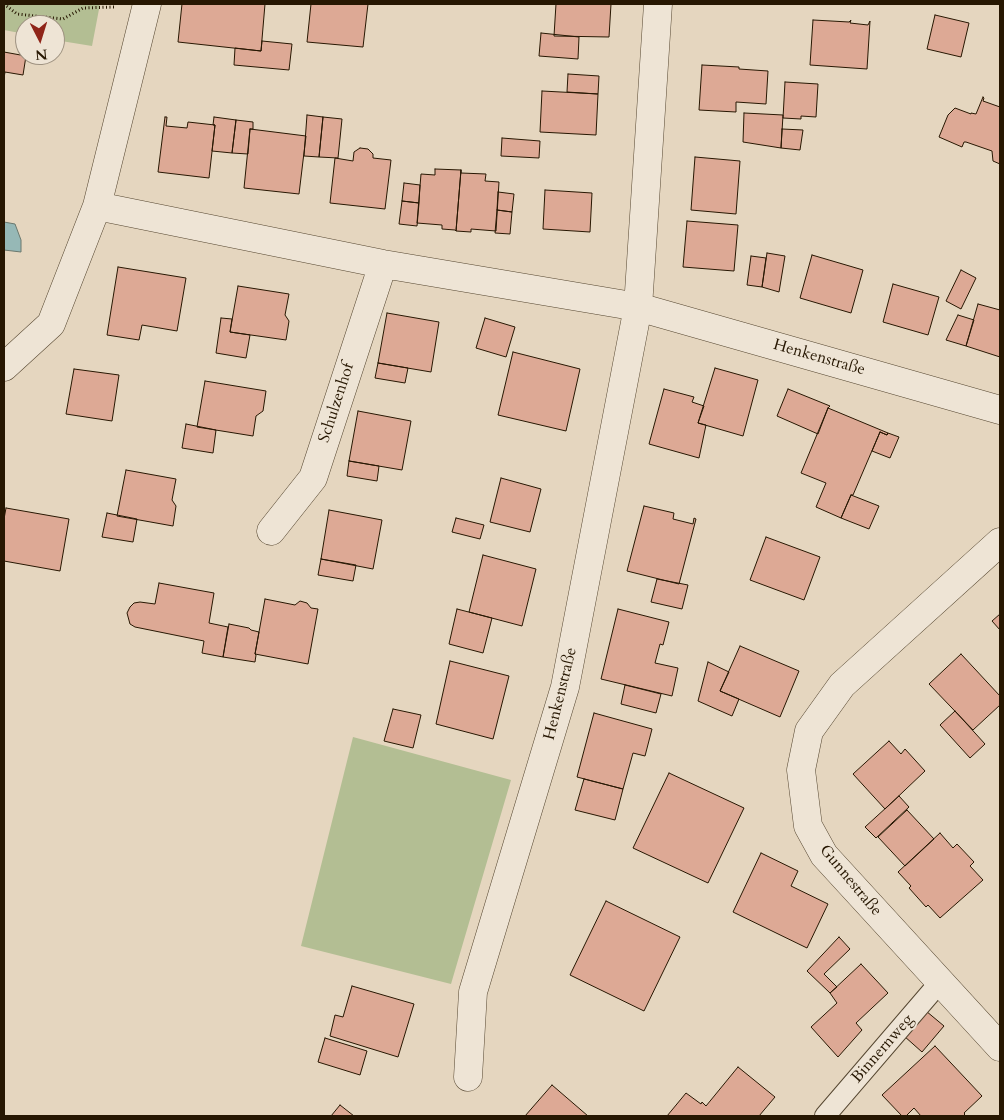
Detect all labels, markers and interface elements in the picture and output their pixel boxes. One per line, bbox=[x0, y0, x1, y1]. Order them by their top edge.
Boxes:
north arrow bbox=[15, 15, 65, 65]
text: N bbox=[34, 44, 48, 64]
street label: Henkenstraße bbox=[771, 336, 867, 380]
street label: Schulzenhof bbox=[315, 361, 359, 445]
street label: Henkenstraße bbox=[540, 646, 582, 742]
street label: Gunnestraße bbox=[815, 842, 885, 920]
street label: Binnernweg bbox=[848, 1011, 918, 1087]

